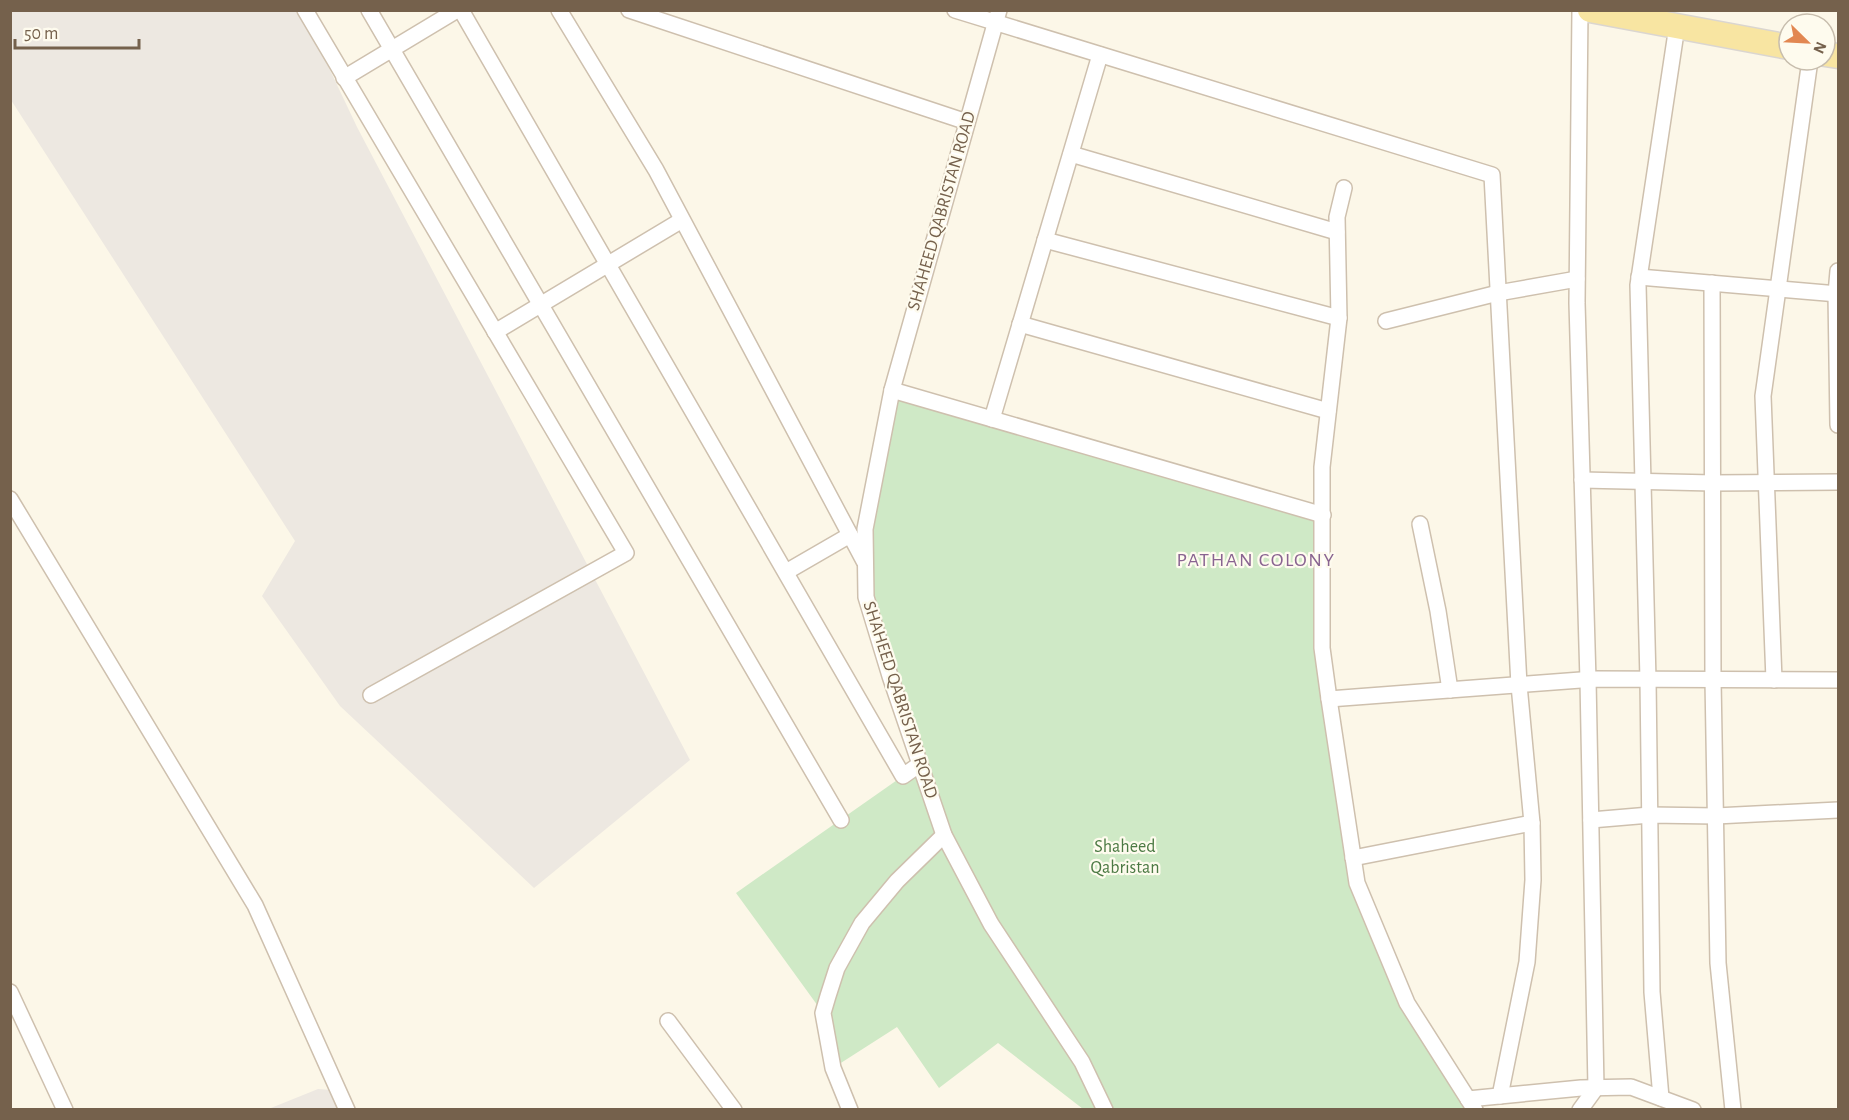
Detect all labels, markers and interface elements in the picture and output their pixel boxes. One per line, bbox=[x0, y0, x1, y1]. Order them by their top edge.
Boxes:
scale bar bbox=[15, 12, 140, 50]
north arrow bbox=[1777, 12, 1837, 72]
text: 50 m bbox=[24, 25, 58, 43]
text: N bbox=[1810, 39, 1829, 56]
street label: SHAHEED QABRISTAN ROAD bbox=[905, 109, 979, 313]
district label: PATHAN COLONY bbox=[1177, 550, 1335, 570]
street label: SHAHEED QABRISTAN ROAD bbox=[860, 599, 940, 801]
park label: Shaheed Qabristan bbox=[1091, 838, 1159, 877]

